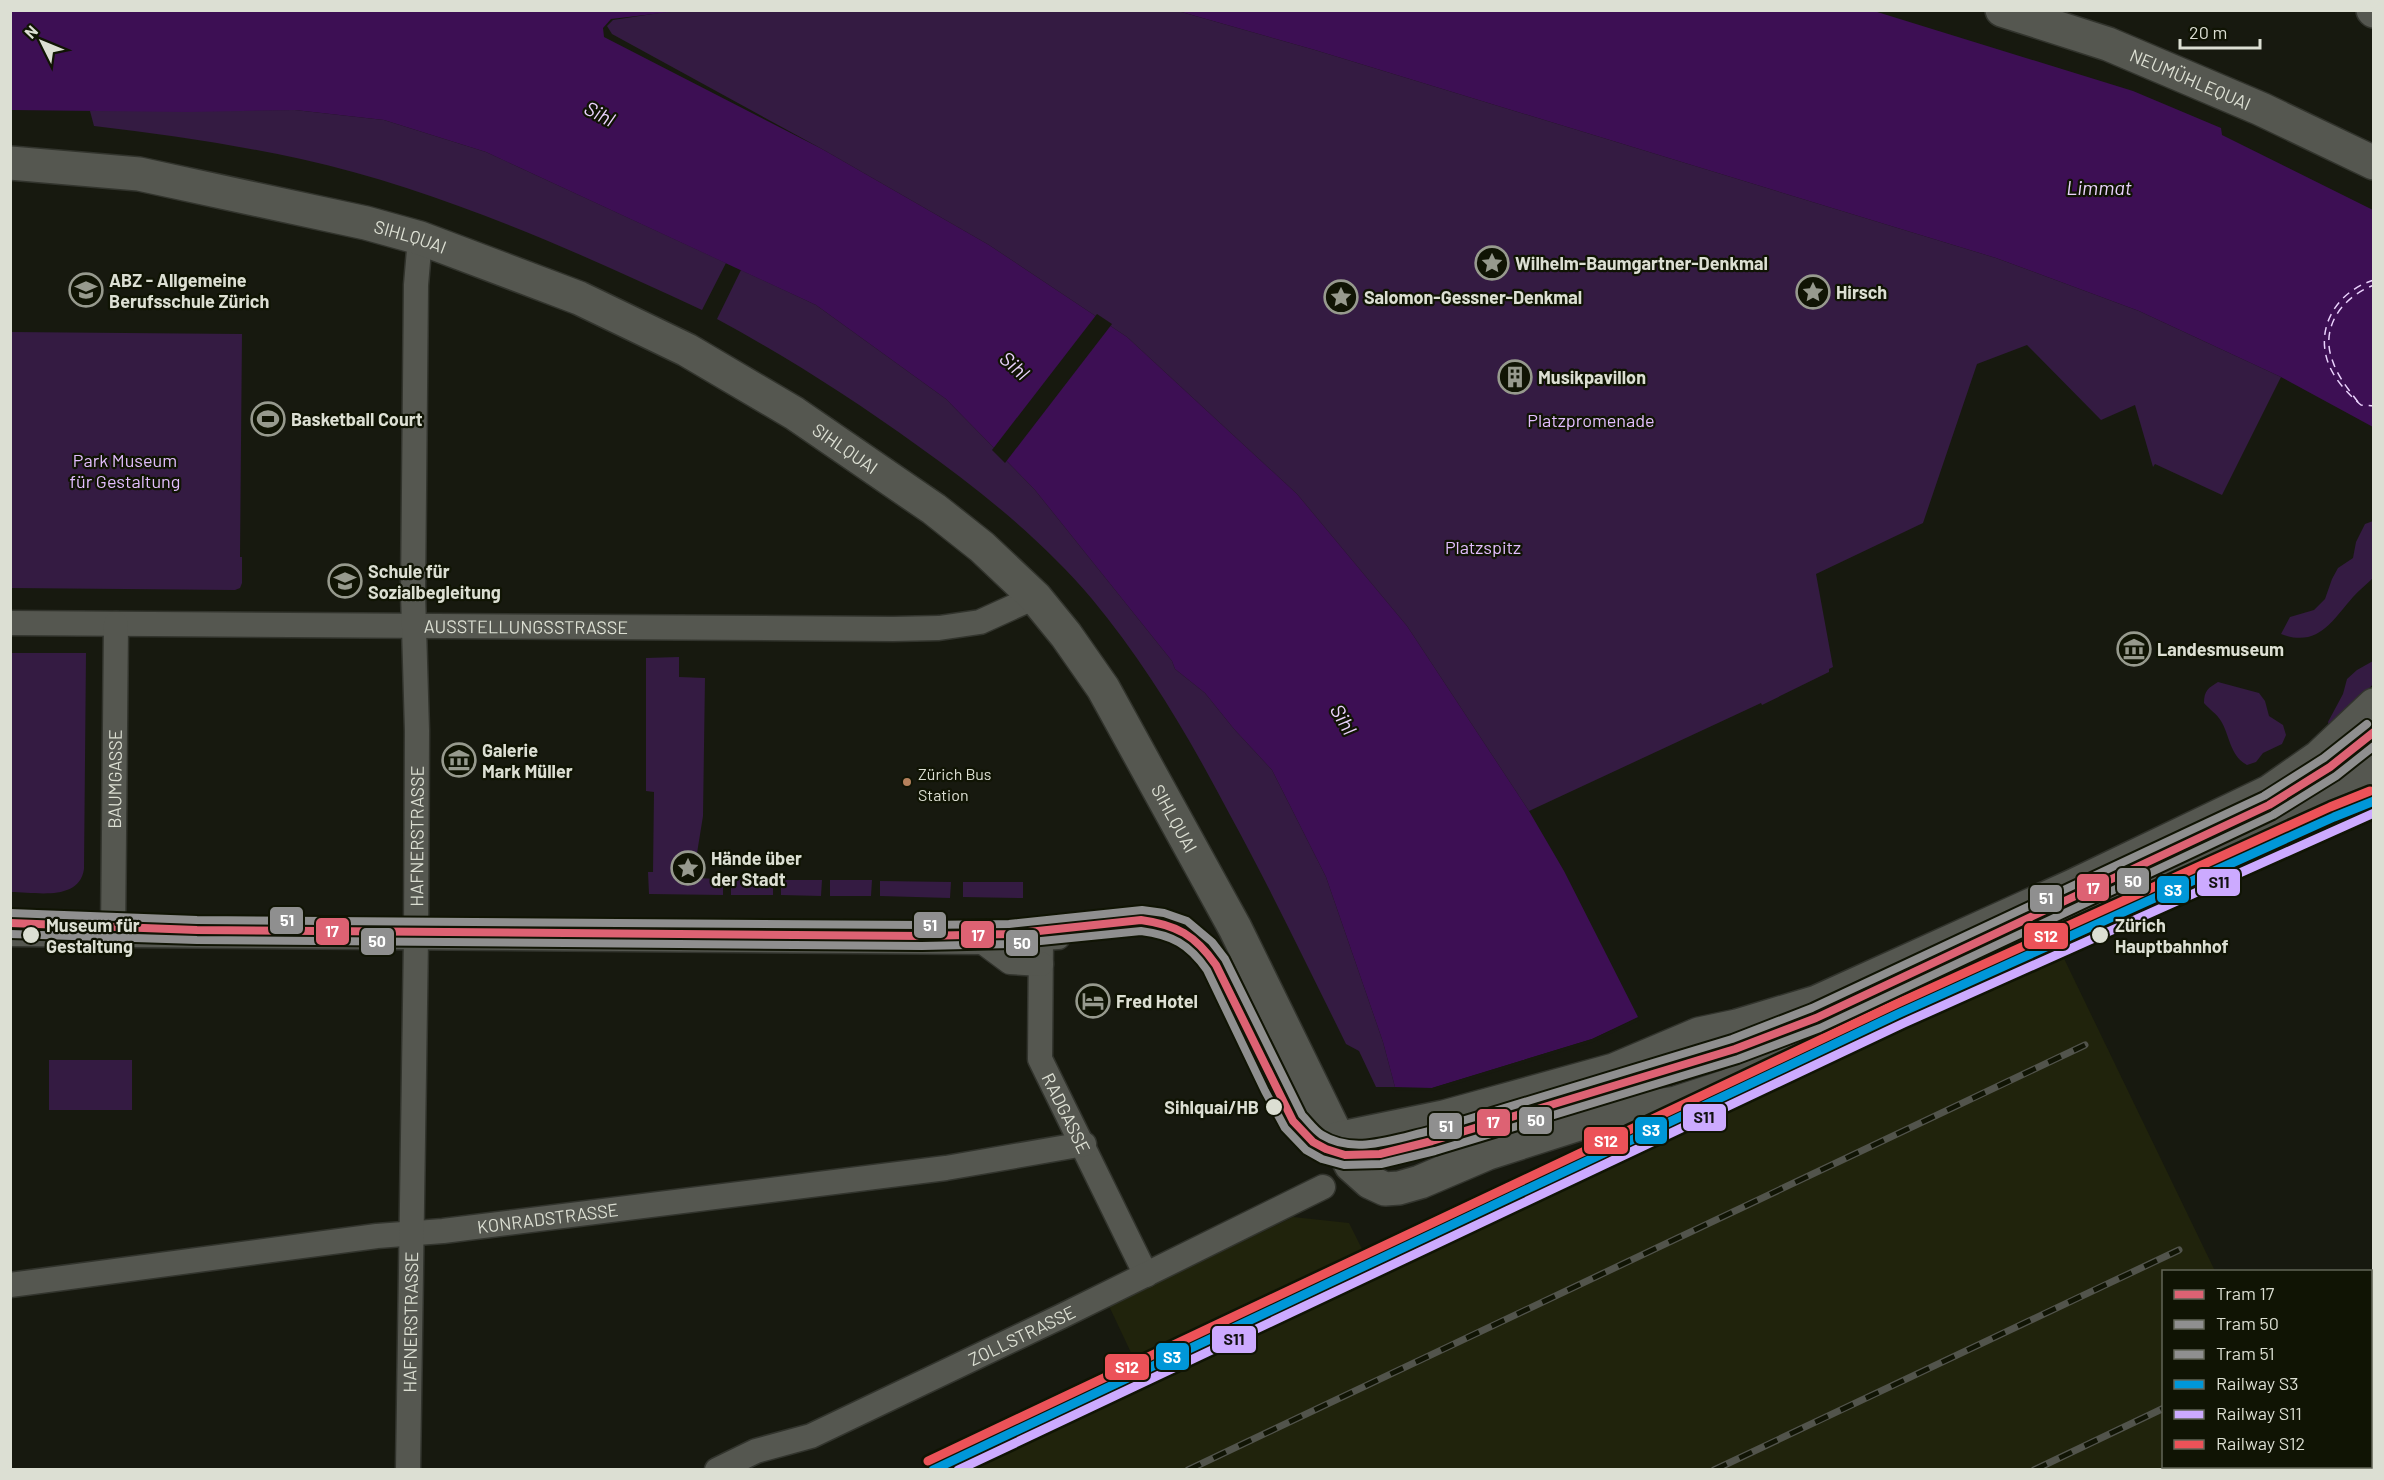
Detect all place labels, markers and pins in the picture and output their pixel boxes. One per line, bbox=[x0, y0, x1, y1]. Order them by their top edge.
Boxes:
place icon: Wilhelm-Baumgartner-Denkmal bbox=[1474, 245, 1510, 281]
place label: Wilhelm-Baumgartner-Denkmal bbox=[1515, 252, 1768, 274]
place label: ABZ - Allgemeine Berufsschule Zürich bbox=[109, 269, 269, 312]
school or university icon: ABZ - Allgemeine Berufsschule Zürich bbox=[68, 272, 104, 308]
place icon: Hirsch bbox=[1795, 274, 1831, 310]
place icon: Salomon-Gessner-Denkmal bbox=[1323, 279, 1359, 315]
place label: Hirsch bbox=[1836, 281, 1887, 303]
place label: Salomon-Gessner-Denkmal bbox=[1364, 286, 1582, 308]
building icon: Musikpavillon bbox=[1497, 359, 1533, 395]
place label: Musikpavillon bbox=[1538, 366, 1646, 388]
sports icon: Basketball Court bbox=[250, 401, 286, 437]
place label: Basketball Court bbox=[291, 408, 423, 430]
place label: Schule für Sozialbegleitung bbox=[368, 560, 501, 603]
school or university icon: Schule für Sozialbegleitung bbox=[327, 563, 363, 599]
museum icon: Landesmuseum bbox=[2116, 631, 2152, 667]
place label: Landesmuseum bbox=[2157, 638, 2284, 660]
place label: Galerie Mark Müller bbox=[482, 739, 573, 782]
museum icon: Galerie Mark Müller bbox=[441, 742, 477, 778]
place label: Zürich Bus Station bbox=[918, 764, 992, 804]
marker: Zürich Bus Station bbox=[901, 776, 913, 788]
place label: Hände über der Stadt bbox=[711, 847, 802, 890]
place icon: Hände über der Stadt bbox=[670, 850, 706, 886]
place label: Museum für Gestaltung bbox=[46, 914, 140, 957]
place label: Zürich Hauptbahnhof bbox=[2115, 914, 2229, 957]
marker: Museum für Gestaltung bbox=[21, 925, 41, 945]
marker: Zürich Hauptbahnhof bbox=[2090, 925, 2110, 945]
hotel icon: Fred Hotel bbox=[1075, 983, 1111, 1019]
place label: Fred Hotel bbox=[1116, 990, 1198, 1012]
place label: Sihlquai/HB bbox=[1164, 1096, 1259, 1118]
marker: Sihlquai/HB bbox=[1264, 1097, 1284, 1117]

